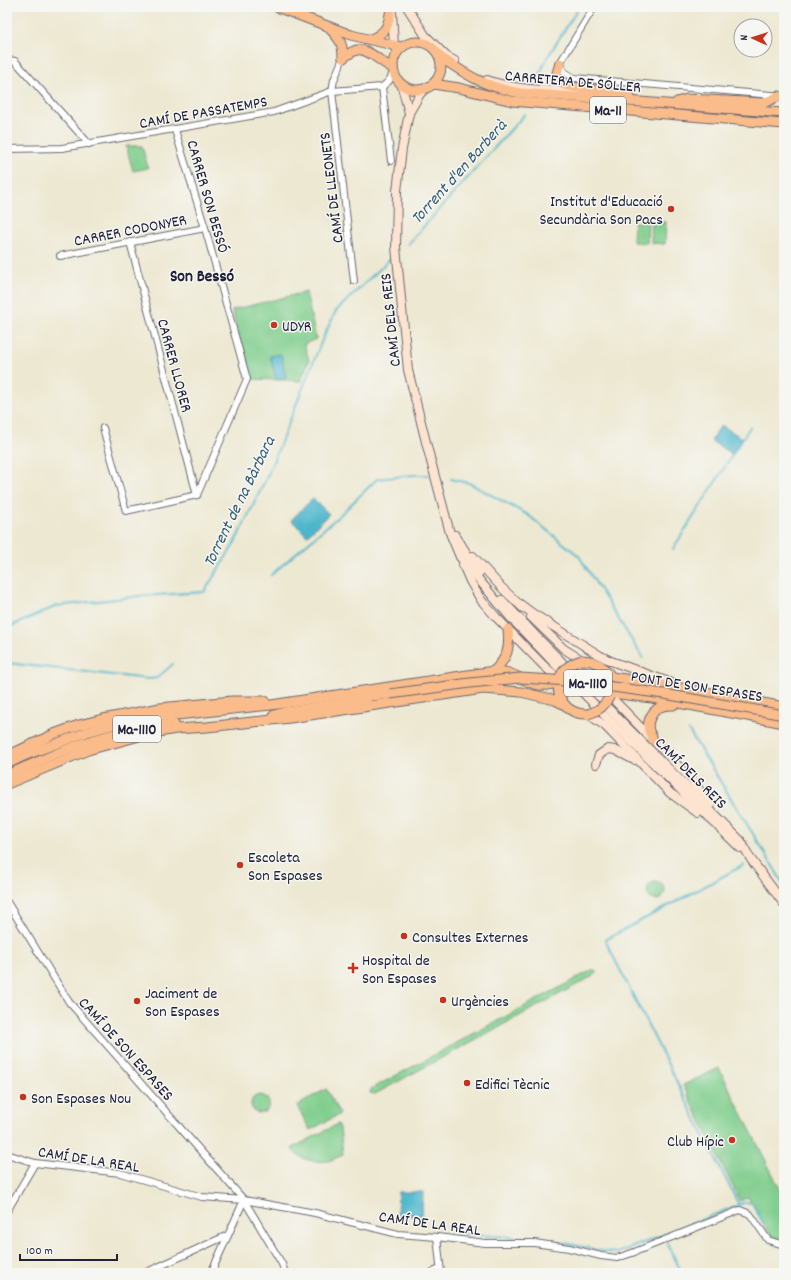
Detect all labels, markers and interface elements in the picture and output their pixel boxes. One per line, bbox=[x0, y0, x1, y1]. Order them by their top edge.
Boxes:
north arrow bbox=[733, 18, 773, 58]
text: N bbox=[737, 34, 753, 41]
street label: CARRETERA DE SÓLLER bbox=[504, 65, 642, 100]
street label: CAMÍ DE PASSATEMPS bbox=[138, 91, 269, 136]
road number: Ma-11 bbox=[590, 97, 626, 123]
water label: Torrent d'en Barberà bbox=[407, 115, 514, 231]
street label: CAMÍ DE LLEONETS bbox=[314, 131, 351, 244]
street label: CARRER SON BESSÓ bbox=[179, 138, 234, 256]
place label: Institut d'Educació Secundària Son Pacs bbox=[539, 191, 663, 232]
marker: Institut d'Educació Secundària Son Pacs bbox=[666, 204, 676, 214]
street label: CARRER CODONYER bbox=[72, 209, 189, 254]
district label: Son Bessó bbox=[170, 266, 235, 290]
street label: CAMÍ DELS REIS bbox=[375, 272, 408, 368]
street label: CARRER LLORER bbox=[150, 316, 197, 415]
place label: UDYR bbox=[282, 316, 312, 339]
marker: UDYR bbox=[269, 320, 279, 330]
water label: Torrent de na Bàrbara bbox=[199, 432, 283, 572]
street label: PONT DE SON ESPASES bbox=[629, 666, 764, 709]
road number: Ma-1110 bbox=[564, 670, 612, 696]
road number: Ma-1110 bbox=[113, 716, 161, 742]
street label: CAMÍ DELS REIS bbox=[649, 732, 732, 815]
place label: Escoleta Son Espases bbox=[248, 847, 323, 888]
marker: Escoleta Son Espases bbox=[235, 860, 245, 870]
place label: Consultes Externes bbox=[412, 927, 529, 950]
marker: Consultes Externes bbox=[399, 931, 409, 941]
place label: Hospital de Son Espases bbox=[362, 950, 437, 991]
marker: Hospital de Son Espases bbox=[347, 962, 359, 974]
place label: Jaciment de Son Espases bbox=[145, 983, 220, 1024]
place label: Urgències bbox=[451, 991, 509, 1014]
street label: CAMÍ DE SON ESPASES bbox=[72, 993, 178, 1107]
marker: Urgències bbox=[438, 995, 448, 1005]
marker: Jaciment de Son Espases bbox=[132, 996, 142, 1006]
place label: Edifici Tècnic bbox=[475, 1074, 550, 1097]
marker: Edifici Tècnic bbox=[462, 1078, 472, 1088]
place label: Son Espases Nou bbox=[31, 1088, 131, 1111]
marker: Son Espases Nou bbox=[18, 1092, 28, 1102]
place label: Club Hípic bbox=[667, 1131, 724, 1154]
marker: Club Hípic bbox=[727, 1135, 737, 1145]
street label: CAMÍ DE LA REAL bbox=[36, 1141, 142, 1180]
street label: CAMÍ DE LA REAL bbox=[377, 1206, 483, 1243]
scale bar bbox=[20, 1236, 117, 1262]
text: 100 m bbox=[26, 1243, 53, 1260]

